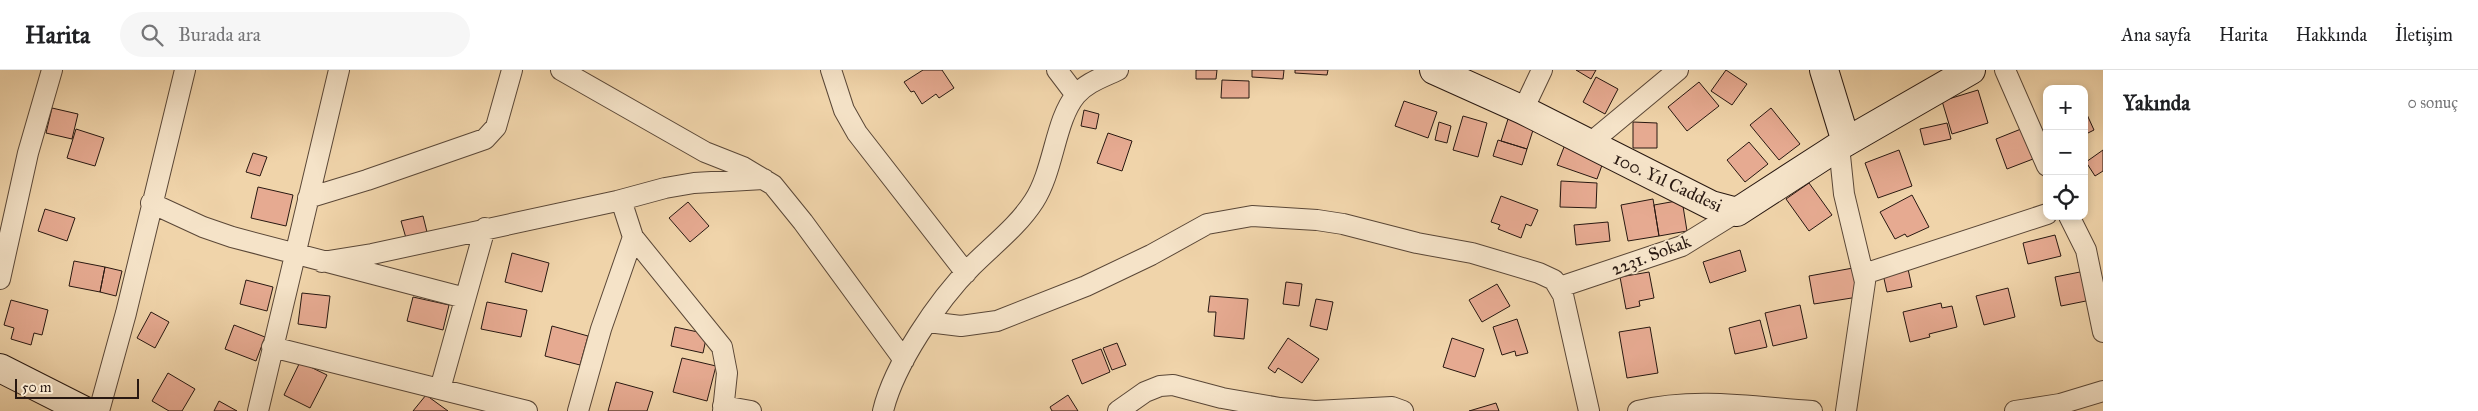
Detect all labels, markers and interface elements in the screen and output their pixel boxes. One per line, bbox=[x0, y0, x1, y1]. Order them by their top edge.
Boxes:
search box bbox=[120, 12, 470, 57]
text: Harita bbox=[25, 20, 90, 50]
icon: search bbox=[138, 21, 166, 49]
text: Burada ara bbox=[178, 23, 261, 46]
text: Ana sayfa bbox=[2122, 24, 2191, 46]
text: Harita bbox=[2219, 24, 2268, 46]
text: Hakkında bbox=[2296, 24, 2367, 46]
text: İletişim bbox=[2395, 24, 2453, 46]
map controls bbox=[2043, 85, 2088, 220]
button: + bbox=[2043, 85, 2088, 130]
text: Yakında bbox=[2123, 90, 2190, 116]
text: 0 sonuç bbox=[2407, 93, 2458, 112]
button: − bbox=[2043, 130, 2088, 175]
street label: 100. Yıl Caddesi bbox=[1610, 147, 1726, 217]
button: locate bbox=[2043, 175, 2088, 220]
street label: 2231. Sokak bbox=[1608, 230, 1694, 280]
scale bar bbox=[15, 376, 139, 399]
text: 50 m bbox=[22, 379, 51, 396]

